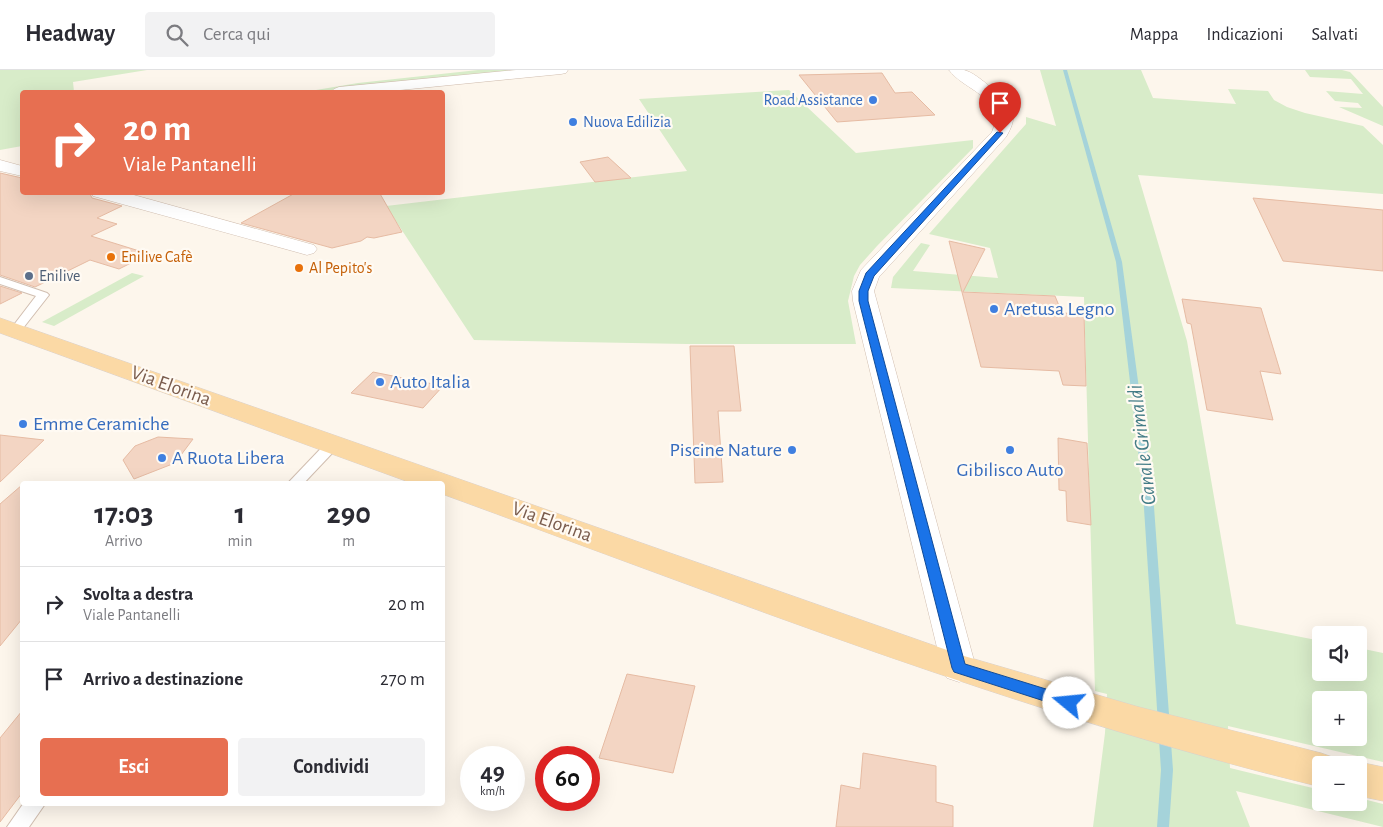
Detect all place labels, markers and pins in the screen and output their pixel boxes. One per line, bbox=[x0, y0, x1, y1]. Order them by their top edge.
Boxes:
pin bbox=[979, 82, 1021, 133]
place label: Road Assistance bbox=[764, 92, 863, 108]
marker: Road Assistance bbox=[867, 94, 879, 106]
place label: Nuova Edilizia bbox=[583, 114, 671, 130]
marker: Nuova Edilizia bbox=[567, 116, 579, 128]
place label: Enilive Cafè bbox=[121, 249, 193, 265]
marker: Enilive Cafè bbox=[105, 251, 117, 263]
place label: Al Pepito's bbox=[309, 260, 372, 276]
marker: Al Pepito's bbox=[293, 262, 305, 274]
place label: Enilive bbox=[39, 268, 80, 284]
marker: Enilive bbox=[23, 270, 35, 282]
place label: Aretusa Legno bbox=[1004, 299, 1114, 319]
marker: Aretusa Legno bbox=[988, 303, 1000, 315]
place label: Auto Italia bbox=[390, 372, 470, 392]
marker: Auto Italia bbox=[374, 376, 386, 388]
place label: Emme Ceramiche bbox=[33, 414, 169, 434]
marker: Emme Ceramiche bbox=[17, 418, 29, 430]
place label: Piscine Nature bbox=[669, 440, 782, 460]
marker: Piscine Nature bbox=[786, 444, 798, 456]
marker: Gibilisco Auto bbox=[1004, 444, 1016, 456]
place label: A Ruota Libera bbox=[172, 448, 285, 468]
marker: A Ruota Libera bbox=[156, 452, 168, 464]
place label: Gibilisco Auto bbox=[956, 460, 1064, 480]

